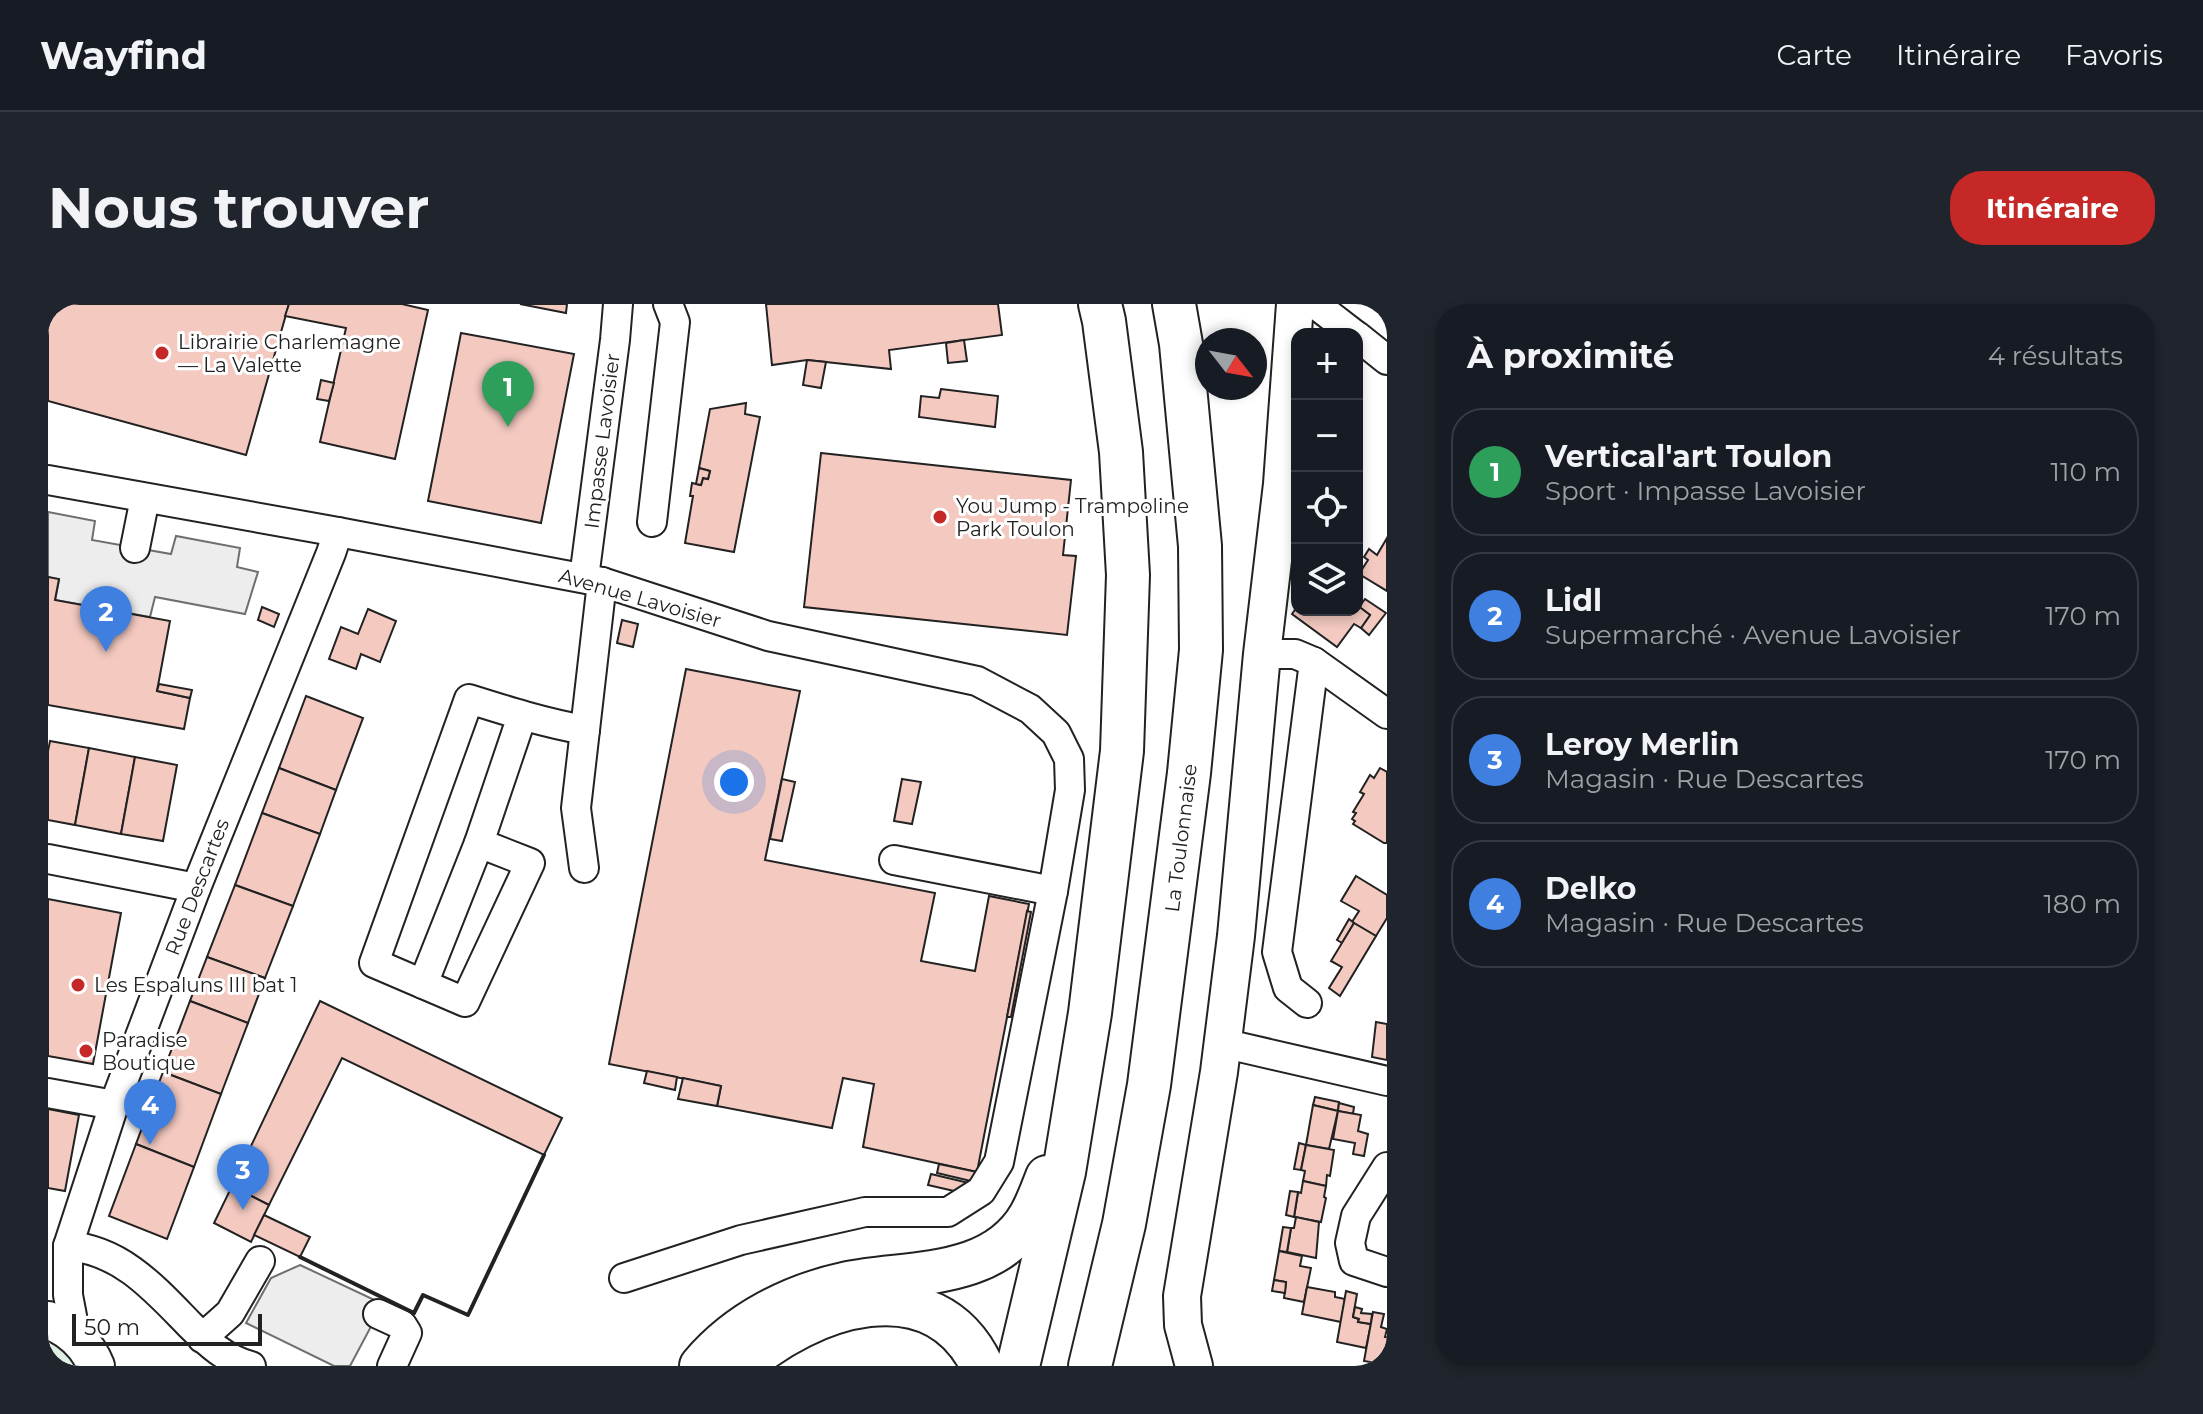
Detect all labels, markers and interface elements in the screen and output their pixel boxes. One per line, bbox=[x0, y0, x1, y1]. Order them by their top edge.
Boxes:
text: Wayfind bbox=[40, 32, 207, 79]
text: Carte bbox=[1776, 38, 1852, 72]
text: Itinéraire bbox=[1896, 38, 2021, 72]
text: Favoris bbox=[2065, 38, 2163, 72]
button: Itinéraire bbox=[1950, 171, 2155, 245]
text: Nous trouver bbox=[48, 174, 429, 242]
north arrow bbox=[1195, 328, 1267, 400]
map controls bbox=[1291, 328, 1363, 616]
button: + bbox=[1291, 328, 1363, 400]
place label: Librairie Charlemagne — La Valette bbox=[178, 330, 401, 377]
text: À proximité bbox=[1467, 335, 1674, 377]
text: 4 résultats bbox=[1988, 340, 2123, 372]
marker: Librairie Charlemagne — La Valette bbox=[153, 344, 171, 362]
street label: Impasse Lavoisier bbox=[579, 352, 625, 530]
pin: 1 bbox=[482, 361, 534, 427]
button: − bbox=[1291, 400, 1363, 472]
text: Vertical'art Toulon bbox=[1545, 438, 1832, 475]
text: 1 bbox=[1490, 456, 1500, 488]
text: 110 m bbox=[2051, 456, 2121, 488]
button: locate bbox=[1291, 472, 1363, 544]
text: Sport · Impasse Lavoisier bbox=[1545, 475, 1866, 507]
place label: You Jump - Trampoline Park Toulon bbox=[956, 494, 1189, 541]
marker: You Jump - Trampoline Park Toulon bbox=[931, 508, 949, 526]
button: layers bbox=[1291, 544, 1363, 616]
street label: Avenue Lavoisier bbox=[556, 563, 724, 633]
text: Lidl bbox=[1545, 582, 1602, 619]
pin: 2 bbox=[80, 586, 132, 652]
text: 2 bbox=[1487, 600, 1503, 632]
text: 170 m bbox=[2045, 600, 2121, 632]
text: Supermarché · Avenue Lavoisier bbox=[1545, 619, 1961, 651]
text: Leroy Merlin bbox=[1545, 726, 1739, 763]
text: 3 bbox=[1487, 744, 1503, 776]
text: 170 m bbox=[2045, 744, 2121, 776]
your location bbox=[714, 762, 754, 802]
street label: La Toulonnaise bbox=[1160, 763, 1202, 913]
text: Magasin · Rue Descartes bbox=[1545, 763, 1864, 795]
street label: Rue Descartes bbox=[160, 815, 234, 959]
text: Delko bbox=[1545, 870, 1636, 907]
text: 4 bbox=[1486, 888, 1504, 920]
text: 180 m bbox=[2043, 888, 2121, 920]
text: Magasin · Rue Descartes bbox=[1545, 907, 1864, 939]
place label: Les Espaluns III bat 1 bbox=[94, 973, 298, 997]
marker: Les Espaluns III bat 1 bbox=[69, 976, 87, 994]
place label: Paradise Boutique bbox=[102, 1028, 196, 1075]
marker: Paradise Boutique bbox=[77, 1042, 95, 1060]
pin: 4 bbox=[124, 1079, 176, 1145]
pin: 3 bbox=[217, 1144, 269, 1210]
scale bar bbox=[72, 1310, 262, 1346]
text: 50 m bbox=[84, 1314, 140, 1341]

